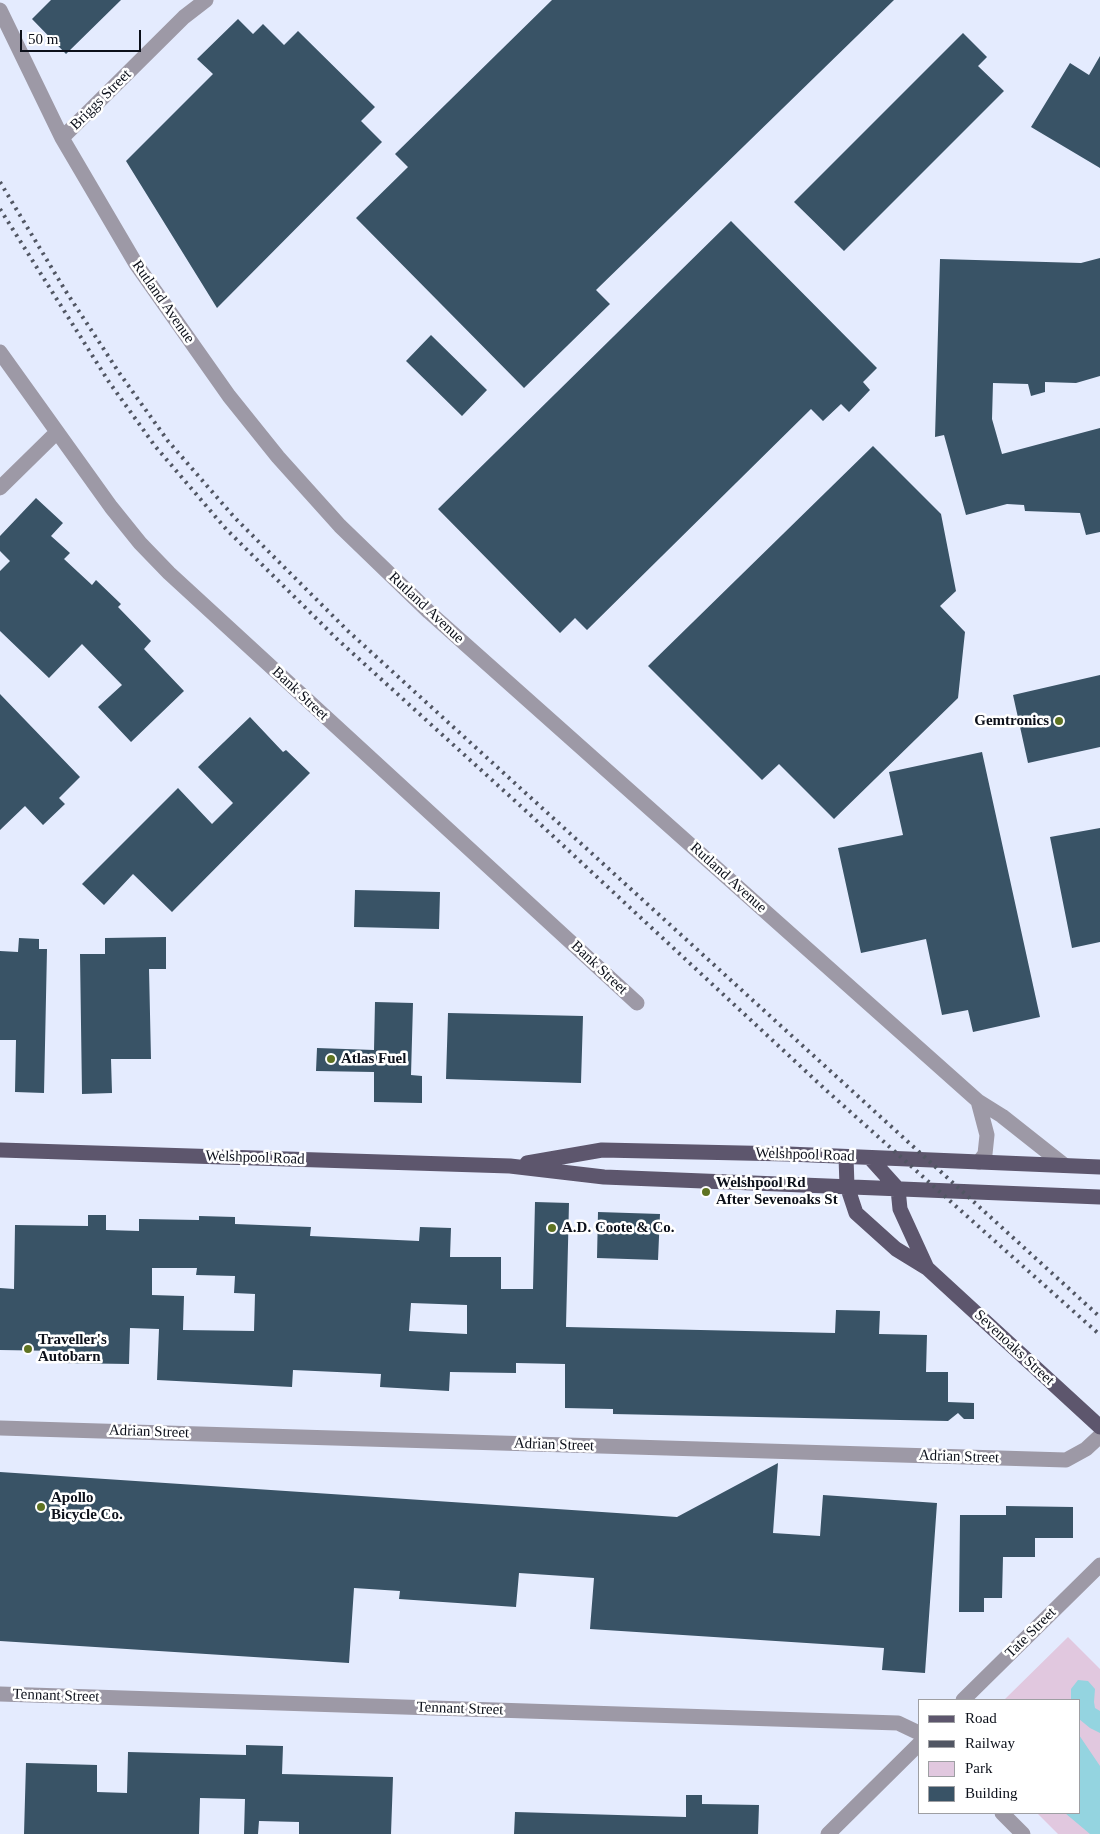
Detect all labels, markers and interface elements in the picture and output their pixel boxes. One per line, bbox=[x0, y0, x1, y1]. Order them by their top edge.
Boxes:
scale bar bbox=[22, 20, 144, 52]
text: 50 m bbox=[28, 31, 58, 47]
street label: Briggs Street bbox=[67, 66, 135, 134]
street label: Rutland Avenue bbox=[128, 257, 198, 347]
street label: Rutland Avenue bbox=[384, 568, 468, 648]
street label: Bank Street bbox=[268, 663, 332, 725]
place label: Gemtronics bbox=[974, 712, 1049, 730]
marker: Gemtronics bbox=[1053, 715, 1065, 727]
street label: Rutland Avenue bbox=[686, 839, 770, 917]
street label: Bank Street bbox=[567, 937, 631, 999]
place label: Atlas Fuel bbox=[341, 1050, 406, 1068]
marker: Atlas Fuel bbox=[325, 1053, 337, 1065]
street label: Welshpool Road bbox=[755, 1144, 855, 1166]
street label: Welshpool Road bbox=[205, 1147, 305, 1169]
place label: Welshpool Rd After Sevenoaks St bbox=[716, 1174, 838, 1209]
marker: Welshpool Rd After Sevenoaks St bbox=[700, 1186, 712, 1198]
place label: A.D. Coote & Co. bbox=[562, 1219, 674, 1237]
marker: A.D. Coote & Co. bbox=[546, 1222, 558, 1234]
street label: Sevenoaks Street bbox=[970, 1306, 1058, 1390]
place label: Traveller's Autobarn bbox=[38, 1331, 107, 1366]
marker: Traveller's Autobarn bbox=[22, 1343, 34, 1355]
street label: Adrian Street bbox=[109, 1422, 189, 1442]
street label: Adrian Street bbox=[514, 1435, 594, 1455]
street label: Adrian Street bbox=[919, 1447, 999, 1467]
place label: Apollo Bicycle Co. bbox=[51, 1489, 123, 1524]
marker: Apollo Bicycle Co. bbox=[35, 1501, 47, 1513]
street label: Tate Street bbox=[1002, 1604, 1060, 1662]
street label: Tennant Street bbox=[12, 1685, 100, 1707]
street label: Tennant Street bbox=[416, 1698, 504, 1720]
legend bbox=[918, 1699, 1080, 1814]
text: Road bbox=[965, 1710, 997, 1726]
text: Railway bbox=[965, 1735, 1015, 1751]
text: Park bbox=[965, 1760, 993, 1776]
text: Building bbox=[965, 1785, 1018, 1801]

